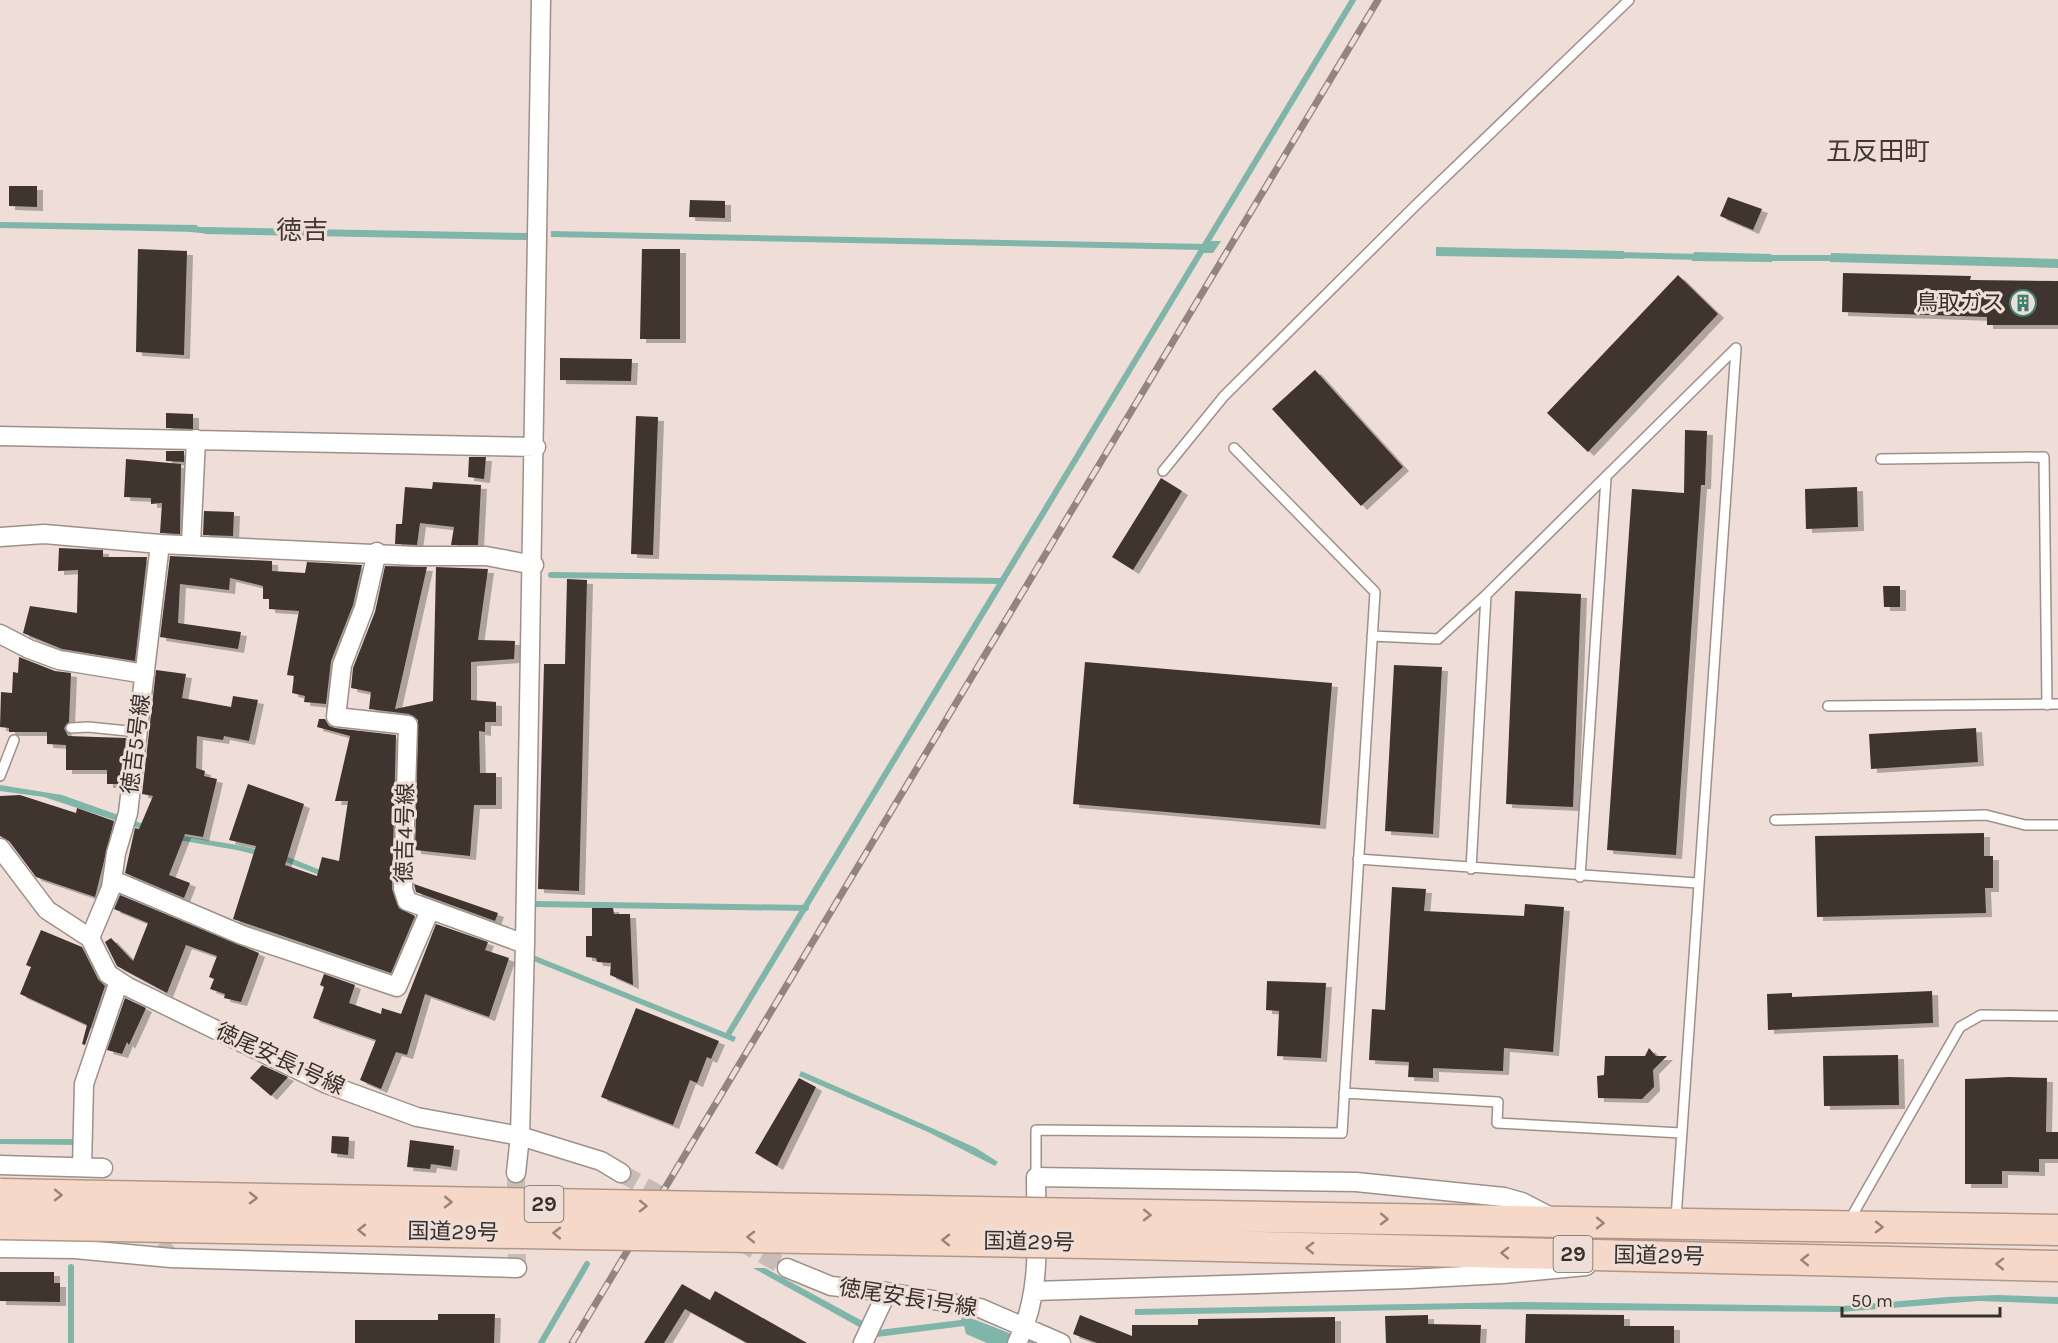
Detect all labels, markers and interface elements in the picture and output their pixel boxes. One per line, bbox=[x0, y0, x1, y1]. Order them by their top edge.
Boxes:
district label: 五反田町 bbox=[1826, 136, 1930, 167]
district label: 徳吉 bbox=[276, 215, 328, 246]
building icon: 鳥取ガス bbox=[2008, 288, 2038, 318]
place label: 鳥取ガス bbox=[1916, 290, 2004, 316]
street label: 徳吉5号線 bbox=[117, 693, 155, 795]
street label: 徳吉4号線 bbox=[391, 783, 419, 883]
street label: 徳尾安長1号線 bbox=[211, 1018, 349, 1100]
road number: 29 bbox=[524, 1186, 564, 1222]
one-way arrow bbox=[54, 1189, 63, 1201]
one-way arrow bbox=[249, 1192, 258, 1205]
one-way arrow bbox=[444, 1196, 453, 1208]
one-way arrow bbox=[639, 1200, 648, 1212]
one-way arrow bbox=[1143, 1209, 1152, 1221]
one-way arrow bbox=[1380, 1213, 1389, 1225]
one-way arrow bbox=[1596, 1216, 1605, 1229]
street label: 国道29号 bbox=[407, 1218, 499, 1246]
one-way arrow bbox=[1875, 1221, 1884, 1234]
one-way arrow bbox=[357, 1224, 366, 1236]
one-way arrow bbox=[552, 1227, 561, 1240]
street label: 国道29号 bbox=[983, 1228, 1075, 1256]
one-way arrow bbox=[747, 1231, 756, 1243]
one-way arrow bbox=[942, 1234, 951, 1246]
road number: 29 bbox=[1554, 1236, 1592, 1272]
one-way arrow bbox=[1305, 1242, 1314, 1254]
street label: 国道29号 bbox=[1613, 1242, 1705, 1270]
one-way arrow bbox=[1500, 1246, 1509, 1259]
one-way arrow bbox=[1800, 1253, 1809, 1266]
one-way arrow bbox=[1995, 1258, 2004, 1271]
street label: 徳尾安長1号線 bbox=[837, 1274, 979, 1322]
scale bar bbox=[1842, 1280, 2000, 1318]
text: 50 m bbox=[1851, 1290, 1893, 1312]

